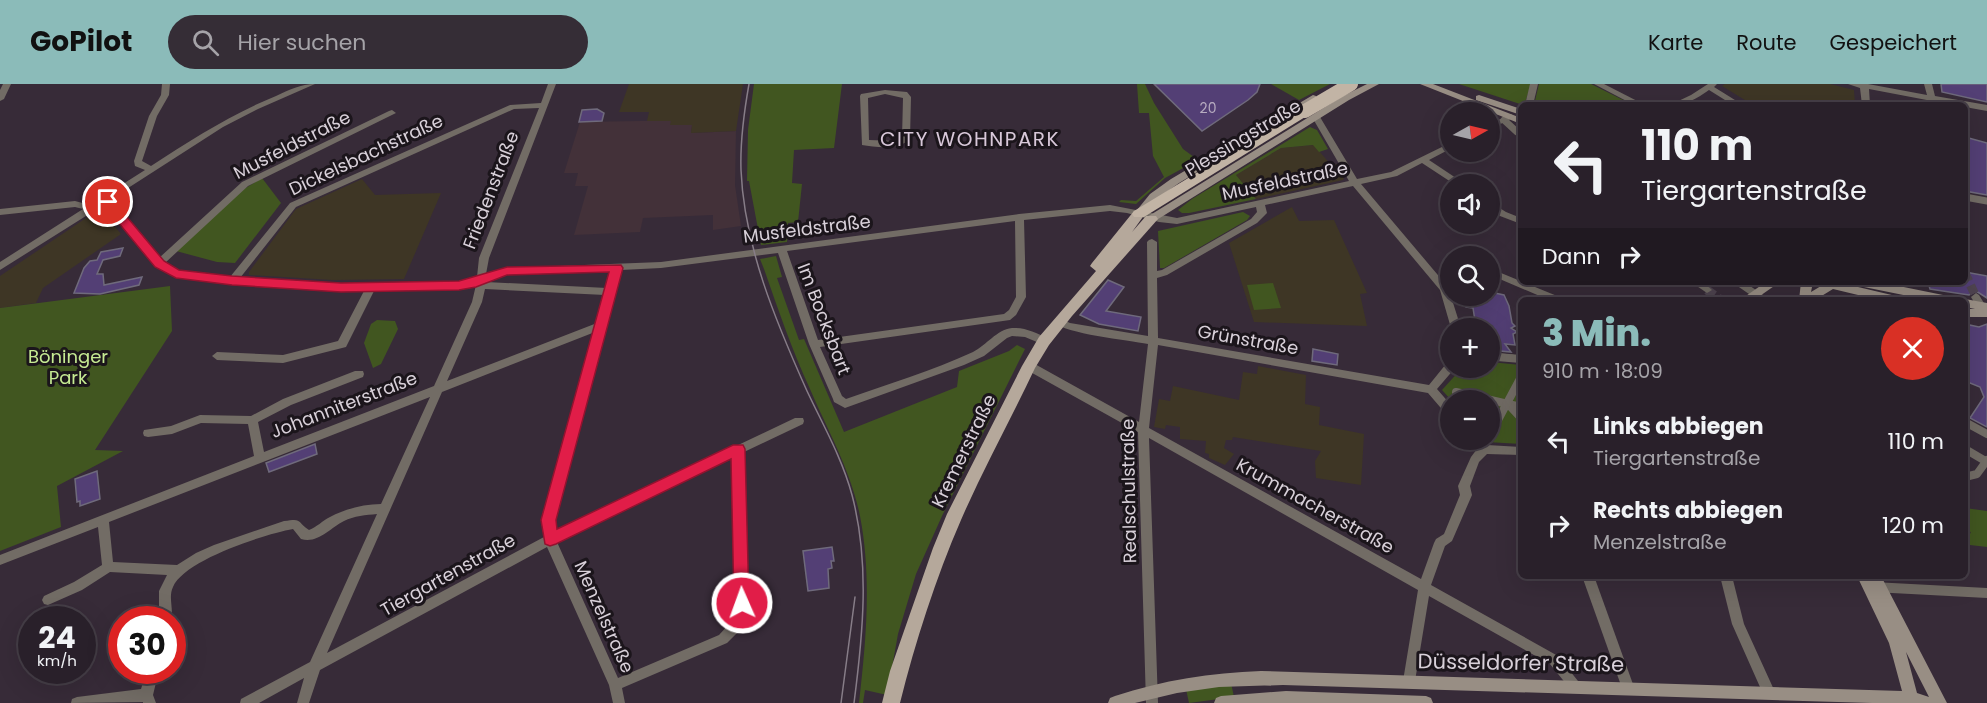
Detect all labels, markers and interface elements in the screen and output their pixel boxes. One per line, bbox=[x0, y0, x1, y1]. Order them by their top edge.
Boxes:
search box bbox=[168, 15, 588, 69]
text: GoPilot bbox=[30, 22, 132, 61]
icon: search bbox=[189, 26, 222, 59]
text: Hier suchen bbox=[237, 27, 366, 58]
text: Karte bbox=[1648, 28, 1703, 57]
text: Route bbox=[1736, 28, 1797, 57]
text: Gespeichert bbox=[1830, 28, 1957, 57]
street label: Plessingstraße bbox=[1180, 93, 1305, 182]
house number: 20 bbox=[1200, 98, 1216, 118]
north arrow bbox=[1440, 102, 1500, 162]
map controls bbox=[1440, 102, 1500, 450]
street label: Musfeldstraße bbox=[229, 104, 355, 185]
street label: Dickelsbachstraße bbox=[285, 108, 447, 201]
text: 110 m bbox=[1641, 116, 1753, 175]
district label: CITY WOHNPARK bbox=[880, 125, 1060, 153]
icon: left bbox=[1542, 126, 1620, 204]
street label: Friedenstraße bbox=[457, 127, 525, 252]
street label: Musfeldstraße bbox=[1220, 155, 1350, 206]
text: Tiergartenstraße bbox=[1641, 172, 1867, 209]
button: sound bbox=[1440, 174, 1500, 234]
pin bbox=[82, 176, 133, 227]
icon: arrive bbox=[91, 185, 124, 218]
street label: Musfeldstraße bbox=[742, 208, 872, 249]
icon: right bbox=[1613, 240, 1646, 273]
text: Dann bbox=[1542, 241, 1601, 272]
button: search bbox=[1440, 246, 1500, 306]
street label: Im Bocksbart bbox=[792, 259, 857, 378]
text: 3 Min. bbox=[1542, 308, 1651, 359]
button: close bbox=[1881, 317, 1944, 380]
street label: Grünstraße bbox=[1196, 318, 1300, 361]
button: + bbox=[1440, 318, 1500, 378]
park label: Böninger Park bbox=[28, 344, 108, 390]
text: 910 m · 18:09 bbox=[1542, 357, 1663, 385]
street label: Johanniterstraße bbox=[267, 365, 421, 444]
street label: Kremerstraße bbox=[925, 390, 1002, 512]
button: − bbox=[1440, 390, 1500, 450]
text: Links abbiegen bbox=[1593, 411, 1764, 442]
street label: Realschulstraße bbox=[1115, 418, 1142, 564]
icon: left bbox=[1542, 425, 1575, 458]
text: 110 m bbox=[1888, 426, 1944, 457]
text: Tiergartenstraße bbox=[1593, 444, 1760, 472]
street label: Krummacherstraße bbox=[1232, 452, 1399, 559]
text: Rechts abbiegen bbox=[1593, 495, 1783, 526]
icon: right bbox=[1542, 509, 1575, 542]
text: 120 m bbox=[1882, 510, 1944, 541]
street label: Tiergartenstraße bbox=[376, 527, 520, 622]
text: Menzelstraße bbox=[1593, 528, 1727, 556]
street label: Menzelstraße bbox=[569, 557, 640, 677]
position arrow bbox=[710, 571, 774, 635]
speed limit sign: 30 bbox=[108, 606, 186, 684]
text: 24 bbox=[38, 616, 76, 659]
street label: Düsseldorfer Straße bbox=[1417, 646, 1625, 679]
text: km/h bbox=[37, 650, 77, 671]

